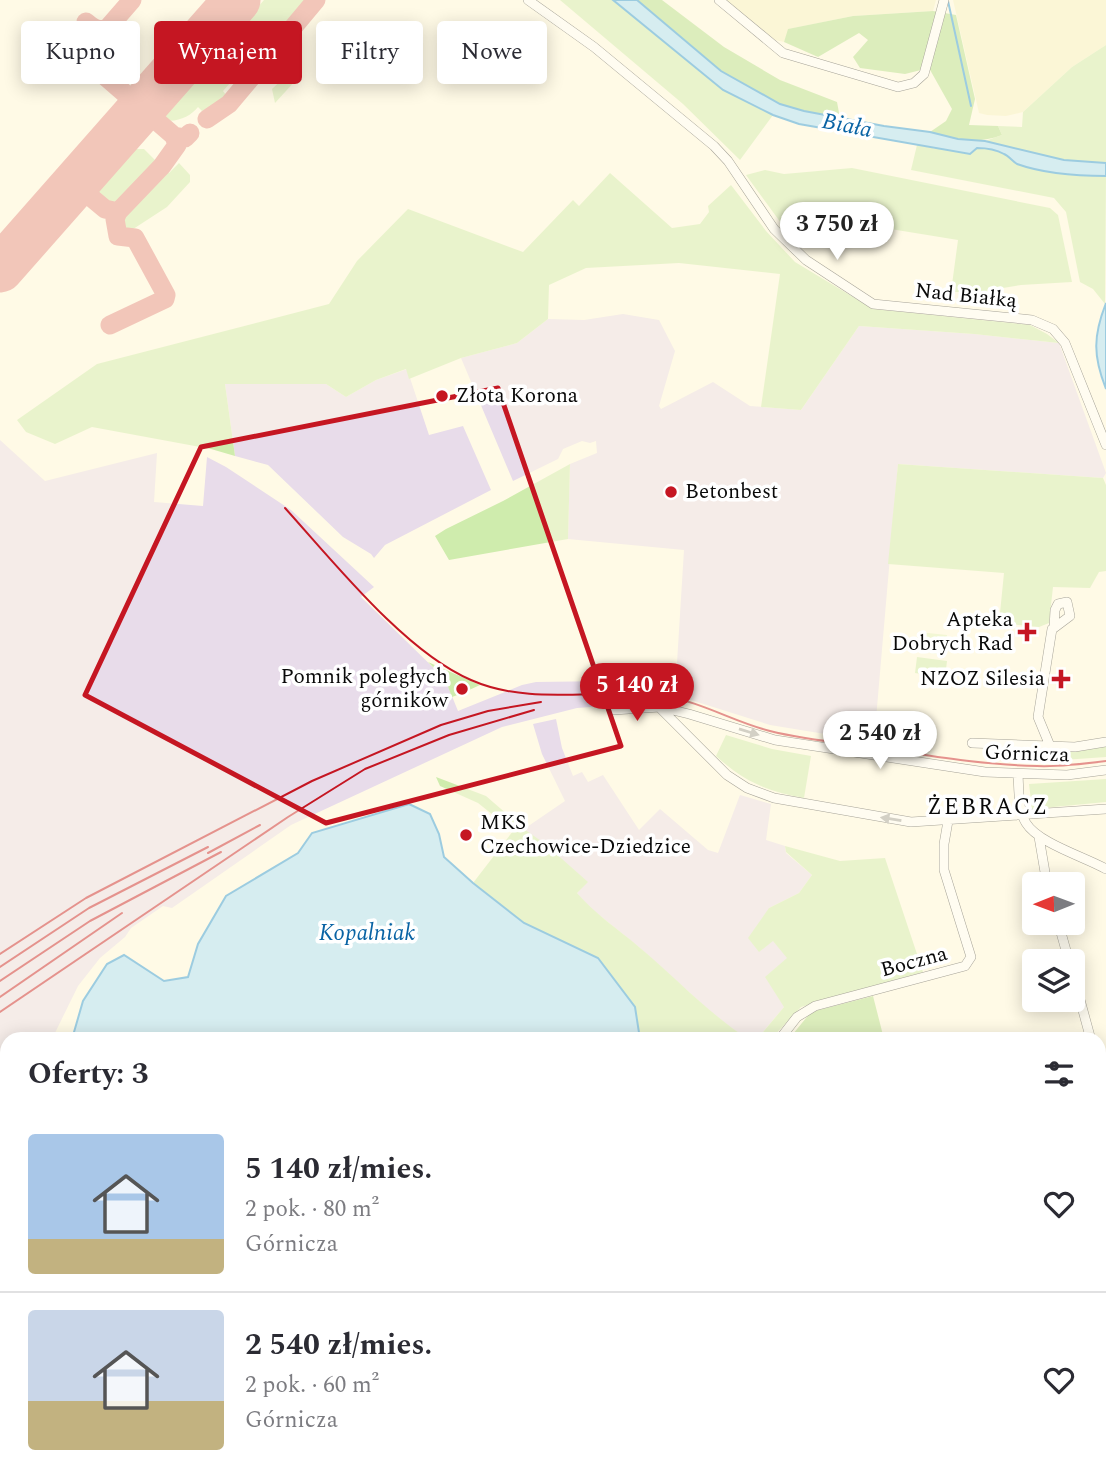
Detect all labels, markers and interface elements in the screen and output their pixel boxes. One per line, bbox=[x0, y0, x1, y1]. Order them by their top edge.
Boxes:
chip: Kupno bbox=[21, 21, 140, 84]
chip: Wynajem bbox=[154, 21, 302, 84]
chip: Filtry bbox=[316, 21, 423, 84]
chip: Nowe bbox=[437, 21, 547, 84]
water label: Biała bbox=[819, 104, 875, 148]
pin: 3 750 zł bbox=[765, 202, 909, 262]
text: 3 750 zł bbox=[796, 207, 878, 242]
street label: Nad Białką bbox=[913, 275, 1019, 317]
place label: Złota Korona bbox=[456, 380, 579, 412]
marker: Złota Korona bbox=[434, 388, 450, 404]
place label: Betonbest bbox=[685, 476, 778, 508]
marker: Betonbest bbox=[663, 484, 679, 500]
place label: Apteka Dobrych Rad bbox=[892, 604, 1014, 660]
marker: Apteka Dobrych Rad bbox=[1019, 624, 1035, 640]
place label: Pomnik poległych górników bbox=[280, 661, 449, 717]
place label: NZOZ Silesia bbox=[920, 663, 1046, 695]
pin: 5 140 zł bbox=[565, 664, 709, 723]
text: 5 140 zł bbox=[596, 668, 678, 703]
marker: NZOZ Silesia bbox=[1051, 669, 1071, 689]
marker: Pomnik poległych górników bbox=[454, 681, 470, 697]
pin: 2 540 zł bbox=[808, 712, 952, 771]
text: 2 540 zł bbox=[839, 716, 921, 751]
one-way arrow bbox=[739, 727, 760, 738]
street label: Górnicza bbox=[984, 737, 1071, 771]
district label: ŻEBRACZ bbox=[927, 790, 1049, 825]
place label: MKS Czechowice-Dziedzice bbox=[480, 807, 691, 863]
one-way arrow bbox=[880, 813, 902, 824]
marker: MKS Czechowice-Dziedzice bbox=[458, 827, 474, 843]
north arrow bbox=[1022, 872, 1085, 934]
map controls bbox=[1022, 872, 1085, 1012]
water label: Kopalniak bbox=[319, 916, 415, 951]
street label: Boczna bbox=[877, 938, 952, 986]
button: layers bbox=[1022, 949, 1085, 1012]
text: Oferty: 3 bbox=[28, 1051, 149, 1097]
icon: filters bbox=[1040, 1055, 1078, 1093]
text: 5 140 zł/mies. bbox=[245, 1146, 432, 1192]
icon: home bbox=[84, 1162, 168, 1246]
icon: heart bbox=[1040, 1185, 1078, 1223]
text: 2 pok. · 80 m² bbox=[245, 1192, 379, 1227]
text: Górnicza bbox=[245, 1227, 338, 1262]
text: 2 540 zł/mies. bbox=[245, 1322, 432, 1368]
icon: home bbox=[84, 1338, 168, 1422]
icon: heart bbox=[1040, 1361, 1078, 1399]
text: 2 pok. · 60 m² bbox=[245, 1368, 379, 1403]
text: Górnicza bbox=[245, 1403, 338, 1438]

